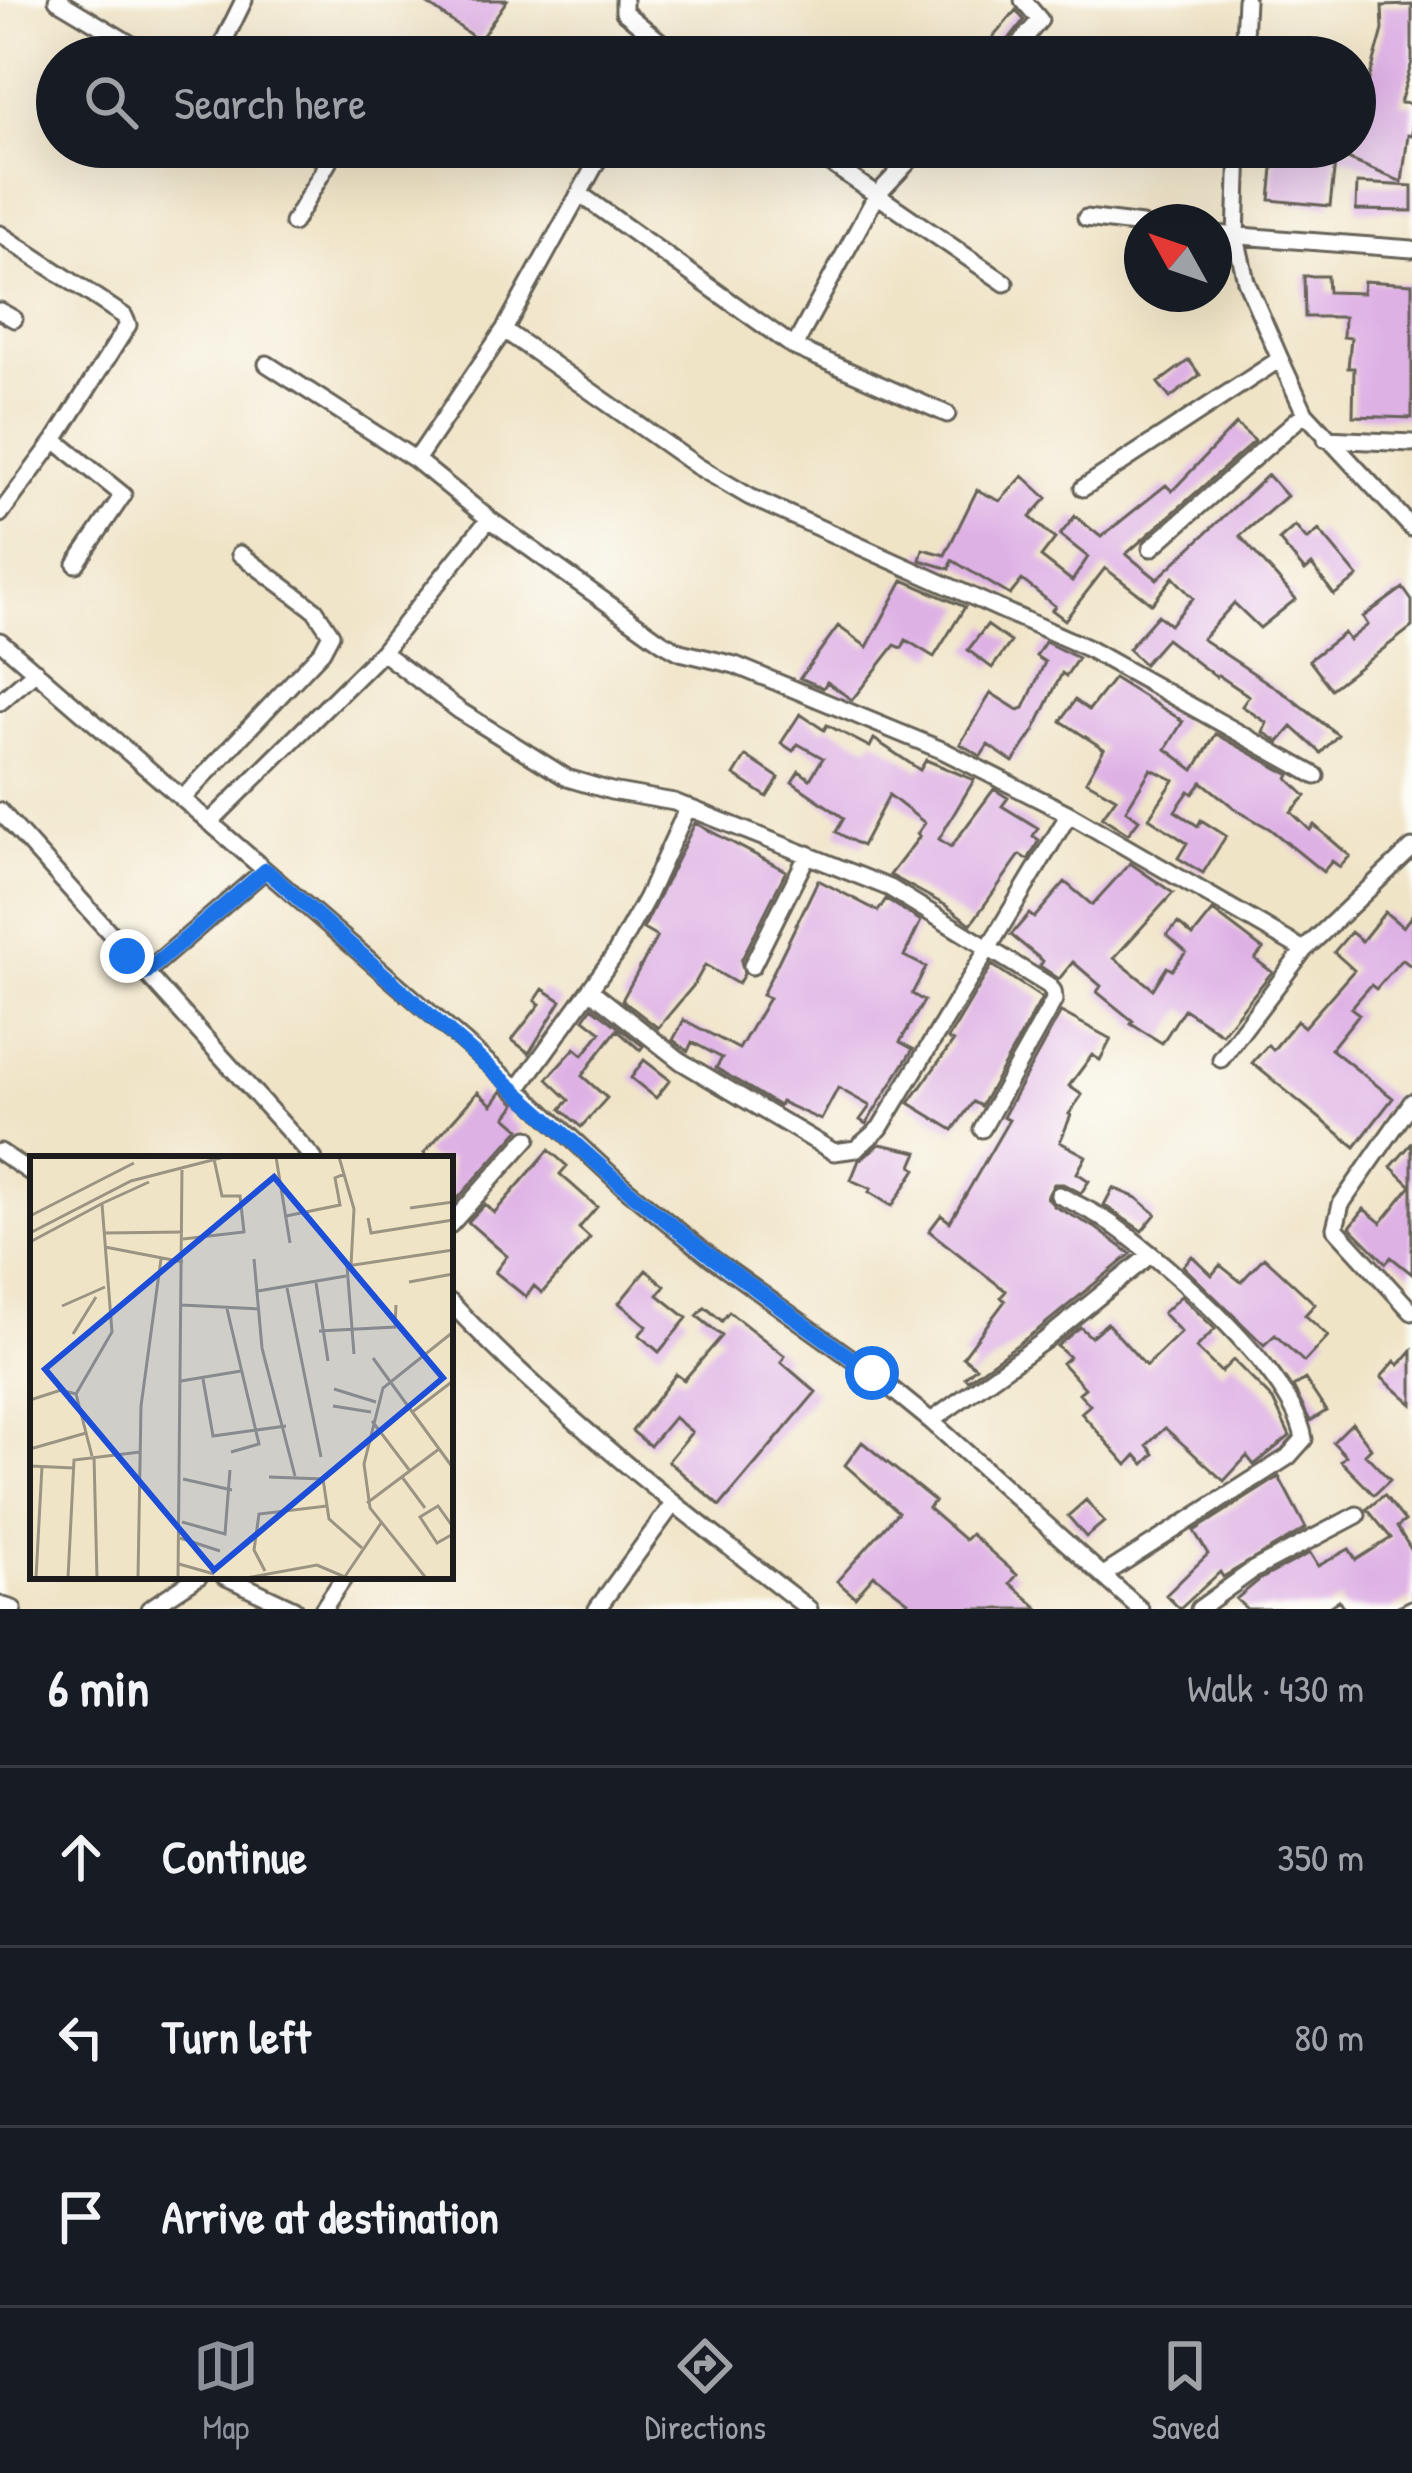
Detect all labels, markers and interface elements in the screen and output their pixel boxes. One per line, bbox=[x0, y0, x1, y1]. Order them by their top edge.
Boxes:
search box bbox=[36, 36, 1376, 168]
icon: search bbox=[78, 69, 144, 135]
text: Search here bbox=[174, 72, 366, 133]
north arrow bbox=[1124, 204, 1232, 312]
route end bbox=[100, 929, 154, 983]
inset map bbox=[30, 1156, 453, 1579]
route start bbox=[845, 1346, 899, 1400]
text: 6 min bbox=[48, 1653, 149, 1722]
text: Walk · 430 m bbox=[1187, 1661, 1364, 1714]
icon: ahead bbox=[48, 1824, 114, 1890]
text: Continue bbox=[162, 1826, 307, 1887]
text: 350 m bbox=[1277, 1830, 1364, 1883]
icon: left bbox=[48, 2004, 114, 2070]
text: Turn left bbox=[162, 2006, 311, 2067]
text: 80 m bbox=[1294, 2010, 1364, 2063]
icon: arrive bbox=[48, 2184, 114, 2250]
text: Arrive at destination bbox=[162, 2186, 499, 2247]
tab: Map bbox=[193, 2333, 259, 2449]
tab: Directions bbox=[645, 2333, 766, 2449]
tab: Saved bbox=[1152, 2333, 1219, 2449]

